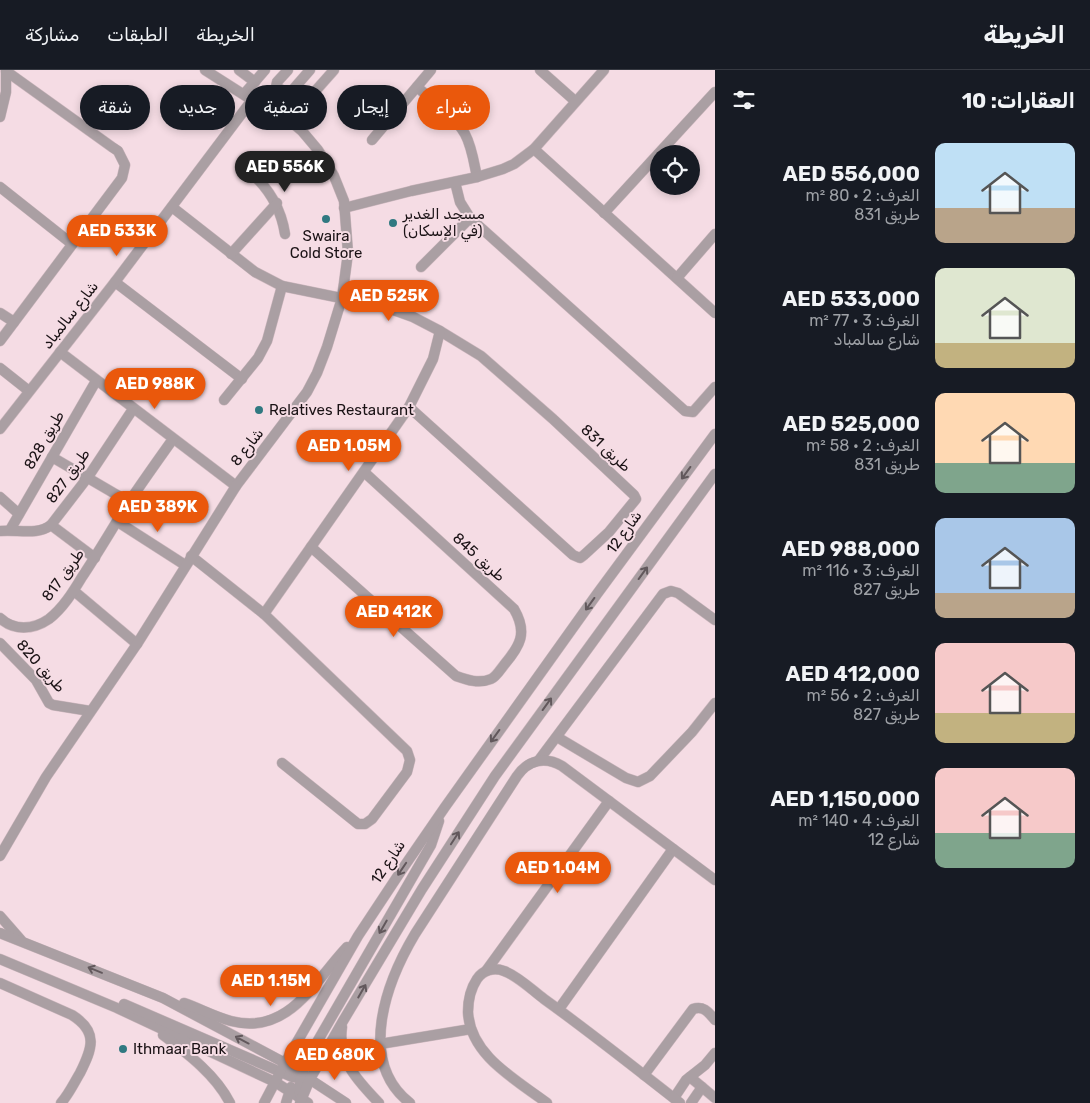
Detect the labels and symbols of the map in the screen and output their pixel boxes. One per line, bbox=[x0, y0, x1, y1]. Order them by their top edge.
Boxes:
pin: AED 556K bbox=[233, 150, 337, 193]
place label: مسجد الغدير (في الإسكان) bbox=[402, 205, 485, 243]
marker: Swaira Cold Store bbox=[320, 213, 332, 225]
pin: AED 533K bbox=[65, 214, 169, 257]
marker: مسجد الغدير (في الإسكان) bbox=[387, 217, 399, 229]
place label: Swaira Cold Store bbox=[290, 227, 362, 262]
street label: شارع سالمباد bbox=[38, 278, 104, 354]
pin: AED 525K bbox=[337, 280, 441, 322]
pin: AED 988K bbox=[103, 368, 207, 410]
place label: Relatives Restaurant bbox=[269, 401, 414, 419]
marker: Relatives Restaurant bbox=[253, 404, 265, 416]
street label: طريق 828 bbox=[20, 408, 68, 472]
street label: طريق 831 bbox=[577, 420, 635, 476]
street label: شارع 8 bbox=[227, 424, 269, 471]
pin: AED 1.05M bbox=[292, 430, 406, 472]
street label: طريق 827 bbox=[42, 445, 94, 507]
one-way arrow bbox=[681, 466, 691, 480]
pin: AED 389K bbox=[106, 490, 210, 533]
street label: شارع 12 bbox=[602, 507, 647, 558]
street label: طريق 845 bbox=[449, 529, 509, 585]
street label: طريق 817 bbox=[38, 545, 88, 605]
one-way arrow bbox=[638, 566, 648, 580]
pin: AED 412K bbox=[342, 596, 446, 638]
one-way arrow bbox=[585, 597, 595, 611]
street label: طريق 820 bbox=[13, 636, 69, 696]
one-way arrow bbox=[542, 697, 552, 711]
one-way arrow bbox=[490, 729, 500, 743]
one-way arrow bbox=[450, 831, 460, 845]
street label: شارع 12 bbox=[367, 837, 411, 888]
pin: AED 1.04M bbox=[501, 852, 615, 894]
one-way arrow bbox=[397, 862, 407, 876]
one-way arrow bbox=[377, 920, 387, 934]
pin: AED 1.15M bbox=[214, 964, 328, 1007]
one-way arrow bbox=[88, 965, 103, 975]
one-way arrow bbox=[357, 985, 367, 999]
one-way arrow bbox=[234, 1035, 249, 1045]
pin: AED 680K bbox=[283, 1038, 387, 1081]
place label: Ithmaar Bank bbox=[133, 1040, 226, 1058]
marker: Ithmaar Bank bbox=[117, 1043, 129, 1055]

